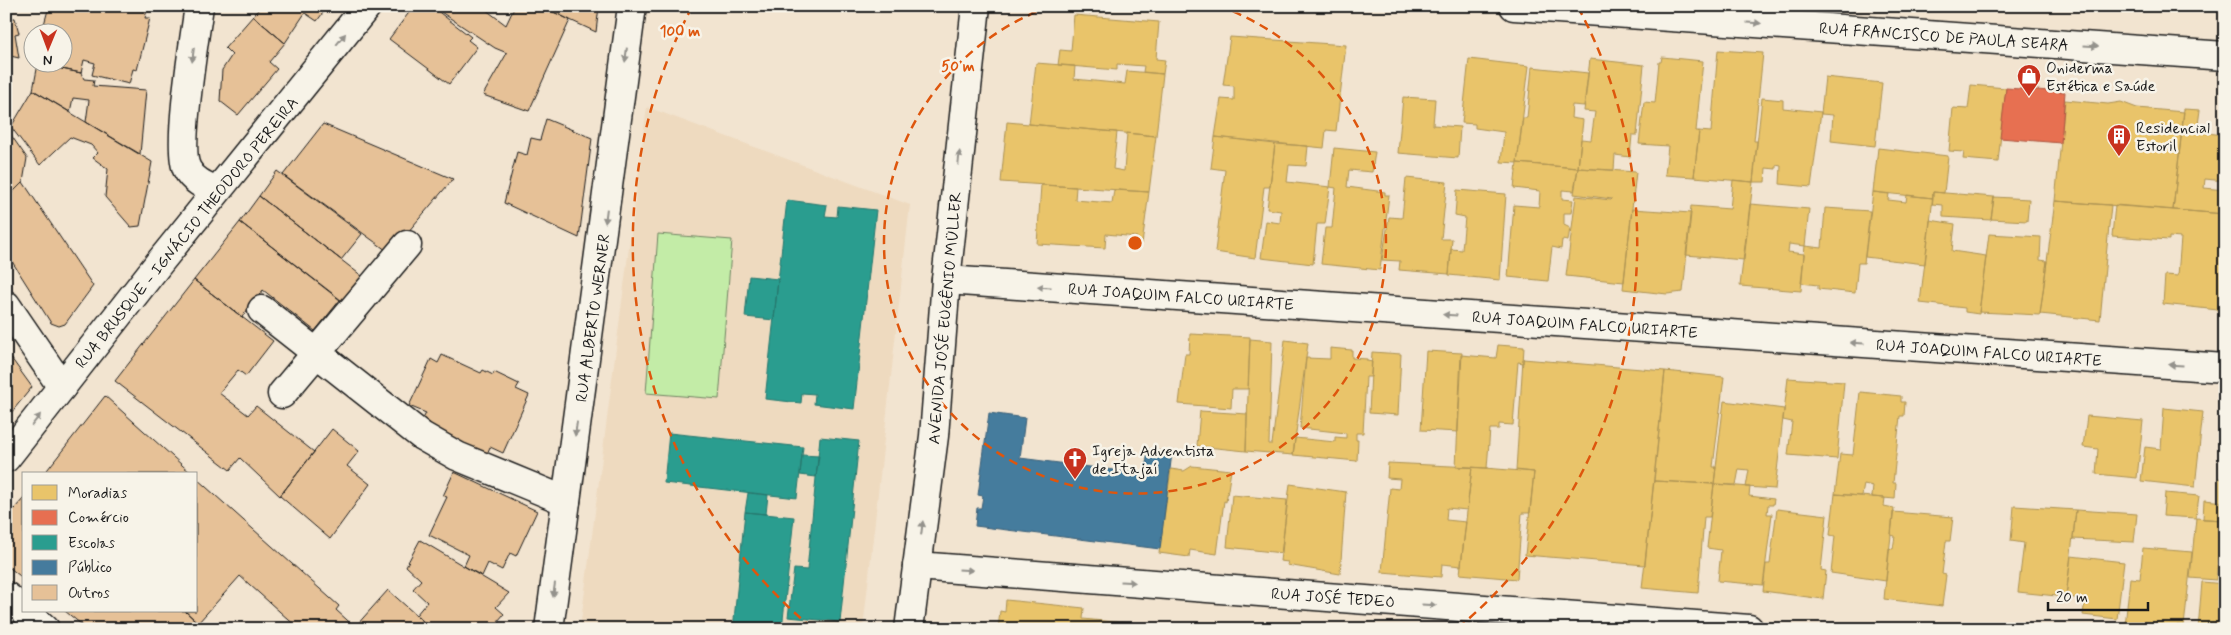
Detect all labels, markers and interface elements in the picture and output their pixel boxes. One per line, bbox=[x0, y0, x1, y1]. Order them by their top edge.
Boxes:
street label: RUA FRANCISCO DE PAULA SEARA bbox=[1818, 18, 2069, 57]
one-way arrow bbox=[1747, 19, 1763, 27]
north arrow bbox=[22, 22, 72, 72]
text: 100 m bbox=[660, 22, 700, 42]
one-way arrow bbox=[335, 32, 346, 45]
one-way arrow bbox=[2083, 43, 2099, 51]
one-way arrow bbox=[189, 47, 197, 63]
one-way arrow bbox=[622, 47, 630, 63]
text: N bbox=[43, 51, 53, 69]
text: 50 m bbox=[941, 57, 975, 77]
place label: Oniderma Estética e Saúde bbox=[2046, 58, 2155, 97]
shop icon: Oniderma Estética e Saúde bbox=[2016, 63, 2042, 97]
street label: RUA BRUSQUE - IGNÁCIO THEODORO PEREIRA bbox=[71, 93, 303, 373]
place label: Residencial Estoril bbox=[2136, 118, 2210, 157]
building icon: Residencial Estoril bbox=[2106, 123, 2132, 157]
one-way arrow bbox=[955, 150, 963, 166]
street label: AVENIDA JOSÉ EUGÊNIO MÜLLER bbox=[924, 191, 967, 445]
one-way arrow bbox=[601, 208, 609, 224]
street label: RUA ALBERTO WERNER bbox=[571, 233, 616, 404]
centre of rings bbox=[1126, 234, 1144, 252]
street label: RUA JOAQUIM FALCO URIARTE bbox=[1067, 279, 1295, 316]
one-way arrow bbox=[1036, 282, 1052, 290]
street label: RUA JOAQUIM FALCO URIARTE bbox=[1471, 307, 1699, 344]
one-way arrow bbox=[1442, 310, 1458, 318]
street label: RUA JOAQUIM FALCO URIARTE bbox=[1875, 335, 2103, 372]
one-way arrow bbox=[1849, 338, 1865, 346]
one-way arrow bbox=[2168, 360, 2184, 368]
one-way arrow bbox=[31, 414, 42, 427]
one-way arrow bbox=[572, 421, 580, 437]
place label: Igreja Adventista de Itajaí bbox=[1092, 441, 1214, 480]
church icon: Igreja Adventista de Itajaí bbox=[1062, 446, 1088, 480]
legend bbox=[22, 472, 198, 612]
text: Moradias bbox=[68, 484, 127, 504]
text: Comércio bbox=[68, 508, 129, 528]
one-way arrow bbox=[918, 520, 926, 536]
text: Escolas bbox=[68, 534, 115, 554]
text: Público bbox=[68, 558, 112, 578]
one-way arrow bbox=[958, 566, 974, 574]
one-way arrow bbox=[1120, 578, 1136, 586]
scale bar bbox=[2048, 580, 2148, 612]
one-way arrow bbox=[550, 582, 558, 598]
text: Outros bbox=[68, 584, 110, 604]
street label: RUA JOSÉ TEDEO bbox=[1270, 584, 1395, 613]
text: 20 m bbox=[2056, 588, 2088, 608]
one-way arrow bbox=[1422, 601, 1438, 609]

